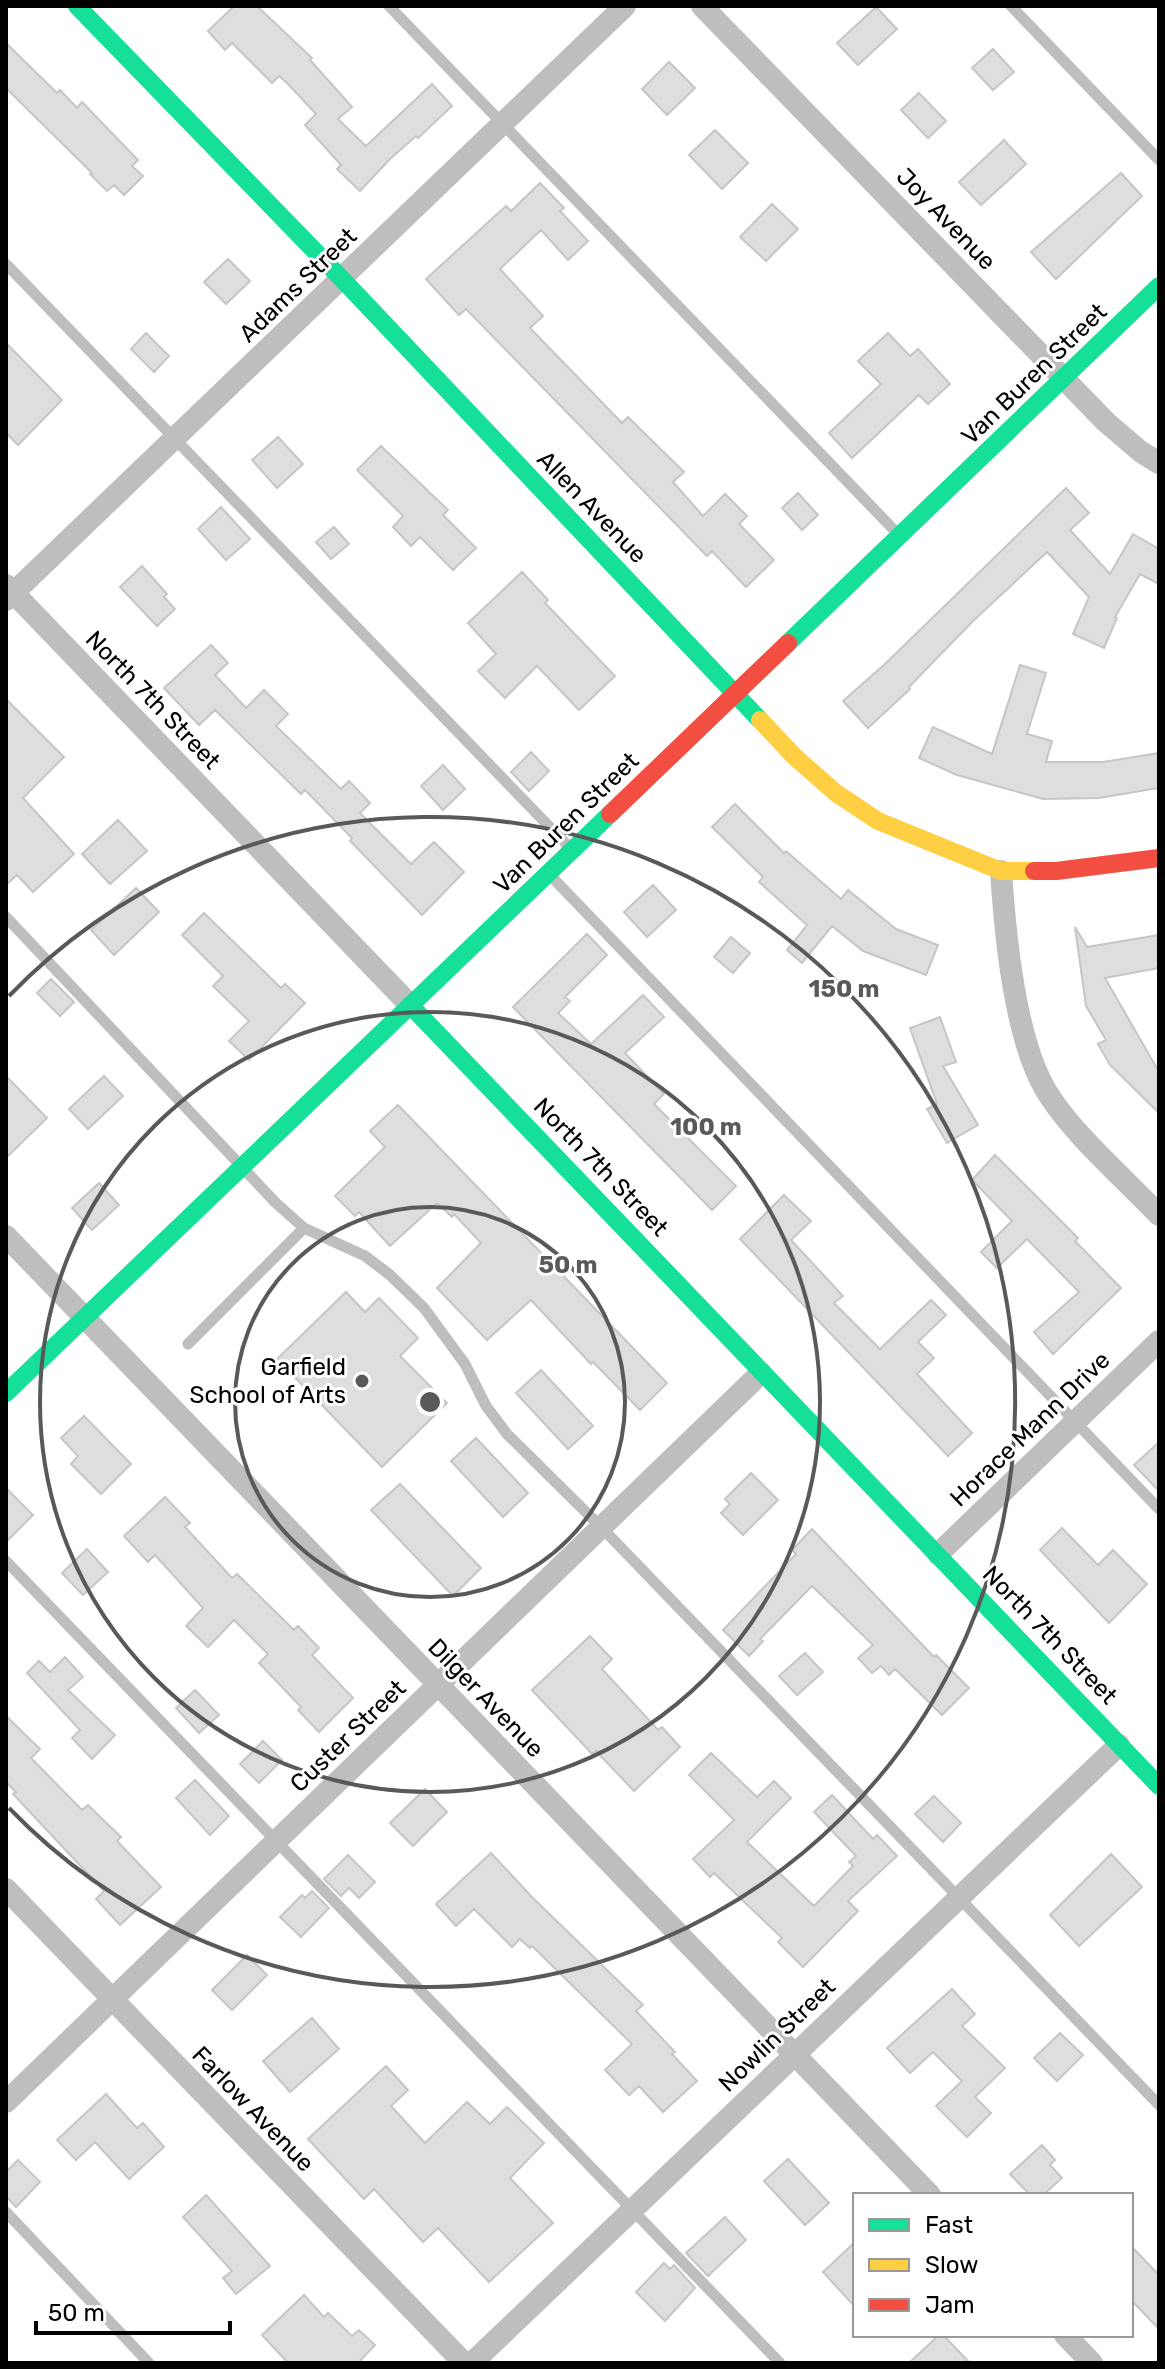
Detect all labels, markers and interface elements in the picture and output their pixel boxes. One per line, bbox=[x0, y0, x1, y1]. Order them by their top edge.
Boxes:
street label: Joy Avenue bbox=[891, 162, 1001, 276]
street label: Adams Street bbox=[233, 222, 363, 348]
street label: Van Buren Street bbox=[956, 298, 1112, 450]
street label: Allen Avenue bbox=[532, 445, 652, 569]
street label: North 7th Street bbox=[80, 625, 226, 775]
street label: Van Buren Street bbox=[488, 747, 644, 899]
text: 150 m bbox=[809, 975, 879, 1003]
street label: North 7th Street bbox=[528, 1092, 674, 1242]
text: 100 m bbox=[670, 1113, 742, 1141]
text: 50 m bbox=[539, 1251, 597, 1279]
street label: Horace Mann Drive bbox=[944, 1346, 1116, 1512]
place label: Garfield School of Arts bbox=[190, 1353, 346, 1409]
marker: Garfield School of Arts bbox=[353, 1372, 371, 1390]
centre of rings bbox=[416, 1388, 444, 1416]
street label: North 7th Street bbox=[977, 1560, 1123, 1710]
street label: Dilger Avenue bbox=[423, 1633, 549, 1763]
street label: Custer Street bbox=[285, 1674, 411, 1798]
street label: Nowlin Street bbox=[713, 1973, 841, 2097]
street label: Farlow Avenue bbox=[186, 2041, 320, 2177]
legend bbox=[853, 2193, 1133, 2337]
text: Fast bbox=[925, 2211, 973, 2239]
text: Slow bbox=[925, 2251, 978, 2279]
scale bar bbox=[36, 2285, 230, 2335]
text: Jam bbox=[925, 2291, 975, 2319]
text: 50 m bbox=[48, 2299, 105, 2327]

